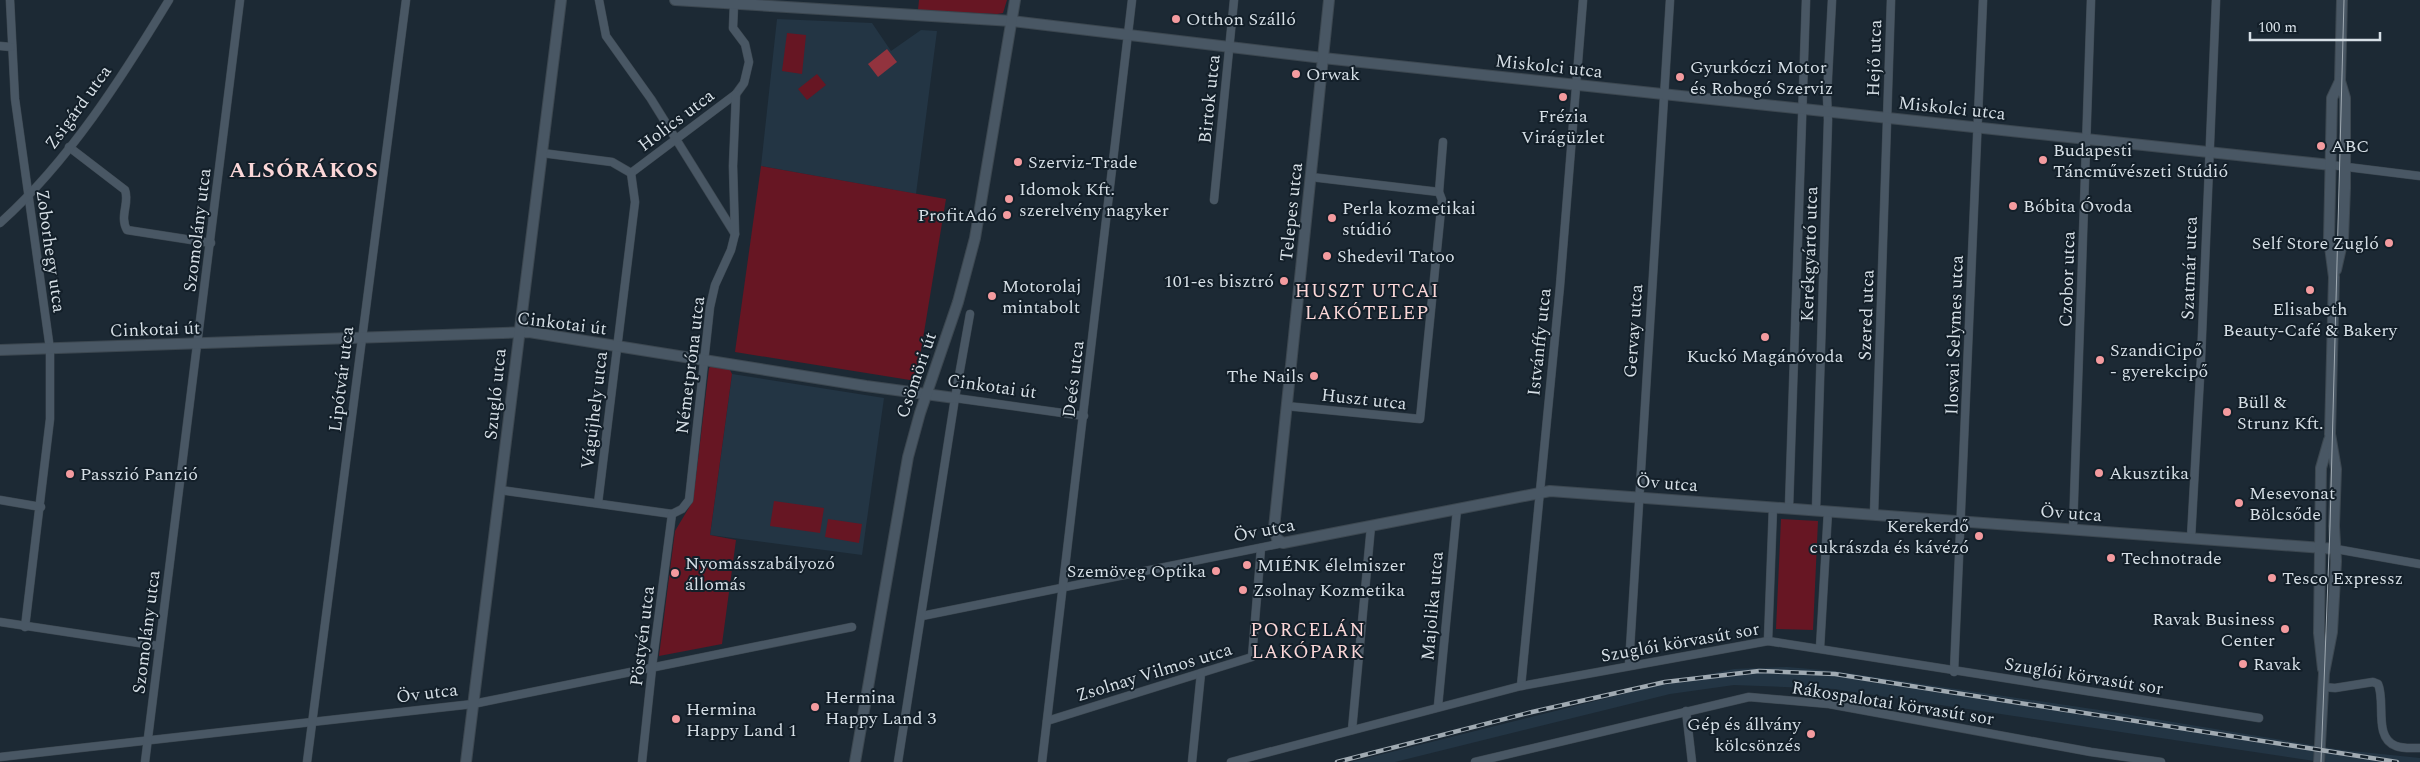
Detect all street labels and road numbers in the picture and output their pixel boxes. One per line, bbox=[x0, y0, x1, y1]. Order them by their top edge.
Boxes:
street label: Hejő utca bbox=[1860, 19, 1889, 97]
street label: Miskolci utca bbox=[1494, 47, 1604, 86]
street label: Birtok utca bbox=[1191, 53, 1228, 145]
street label: Zsigárd utca bbox=[38, 59, 119, 155]
street label: Holics utca bbox=[632, 82, 721, 158]
street label: Miskolci utca bbox=[1897, 89, 2007, 128]
street label: Telepes utca bbox=[1273, 161, 1310, 263]
street label: Szomolány utca bbox=[177, 166, 219, 294]
street label: Kerékgyártó utca bbox=[1794, 186, 1825, 322]
street label: Zoborhegy utca bbox=[29, 188, 73, 315]
street label: Szatmár utca bbox=[2174, 216, 2205, 320]
street label: Czobor utca bbox=[2052, 230, 2083, 328]
street label: Ilosvai Selymes utca bbox=[1938, 254, 1971, 416]
street label: Szered utca bbox=[1851, 269, 1882, 361]
street label: Gervay utca bbox=[1617, 283, 1650, 379]
street label: Istvánffy utca bbox=[1520, 287, 1559, 397]
street label: Németpróna utca bbox=[669, 294, 712, 435]
street label: Cinkotai út bbox=[515, 305, 608, 342]
street label: Cinkotai út bbox=[109, 314, 201, 345]
street label: Lipótvár utca bbox=[322, 324, 361, 434]
street label: Csömöri út bbox=[889, 328, 944, 422]
street label: Deés utca bbox=[1055, 339, 1092, 419]
street label: Szugló utca bbox=[477, 347, 514, 441]
street label: Vágújhely utca bbox=[574, 350, 615, 470]
street label: Cinkotai út bbox=[945, 367, 1039, 406]
street label: Huszt utca bbox=[1320, 382, 1408, 417]
street label: Öv utca bbox=[1635, 468, 1699, 499]
street label: Öv utca bbox=[2039, 498, 2103, 529]
street label: Öv utca bbox=[1231, 511, 1297, 550]
street label: Majolika utca bbox=[1414, 550, 1451, 662]
street label: Szomolány utca bbox=[126, 568, 168, 696]
street label: Pöstyén utca bbox=[623, 584, 662, 688]
street label: Szuglói körvasút sor bbox=[1599, 615, 1762, 670]
street label: Zsolnay Vilmos utca bbox=[1073, 636, 1236, 709]
street label: Szuglói körvasút sor bbox=[2002, 651, 2165, 702]
street label: Rákospalotai körvasút sor bbox=[1790, 674, 1996, 733]
street label: Öv utca bbox=[395, 676, 460, 711]

